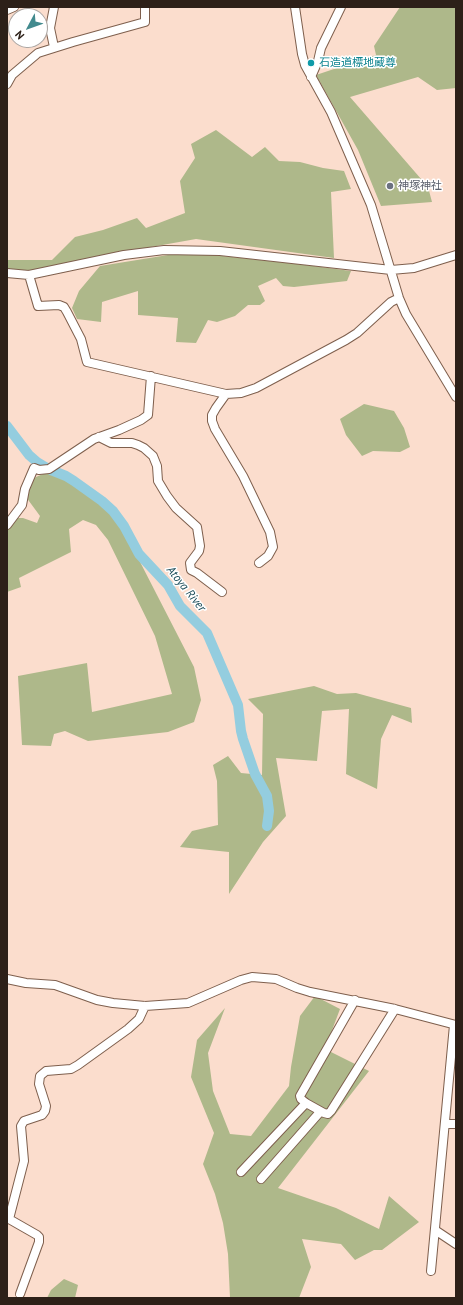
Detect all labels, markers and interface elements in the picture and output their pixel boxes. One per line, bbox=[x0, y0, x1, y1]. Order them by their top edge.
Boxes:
north arrow bbox=[8, 8, 48, 48]
text: N bbox=[12, 28, 27, 43]
place label: 石造道標地蔵尊 bbox=[319, 56, 396, 70]
marker: 石造道標地蔵尊 bbox=[306, 58, 316, 68]
place label: 神塚神社 bbox=[398, 179, 442, 193]
marker: 神塚神社 bbox=[385, 181, 395, 191]
water label: Atoya River bbox=[163, 563, 209, 615]

